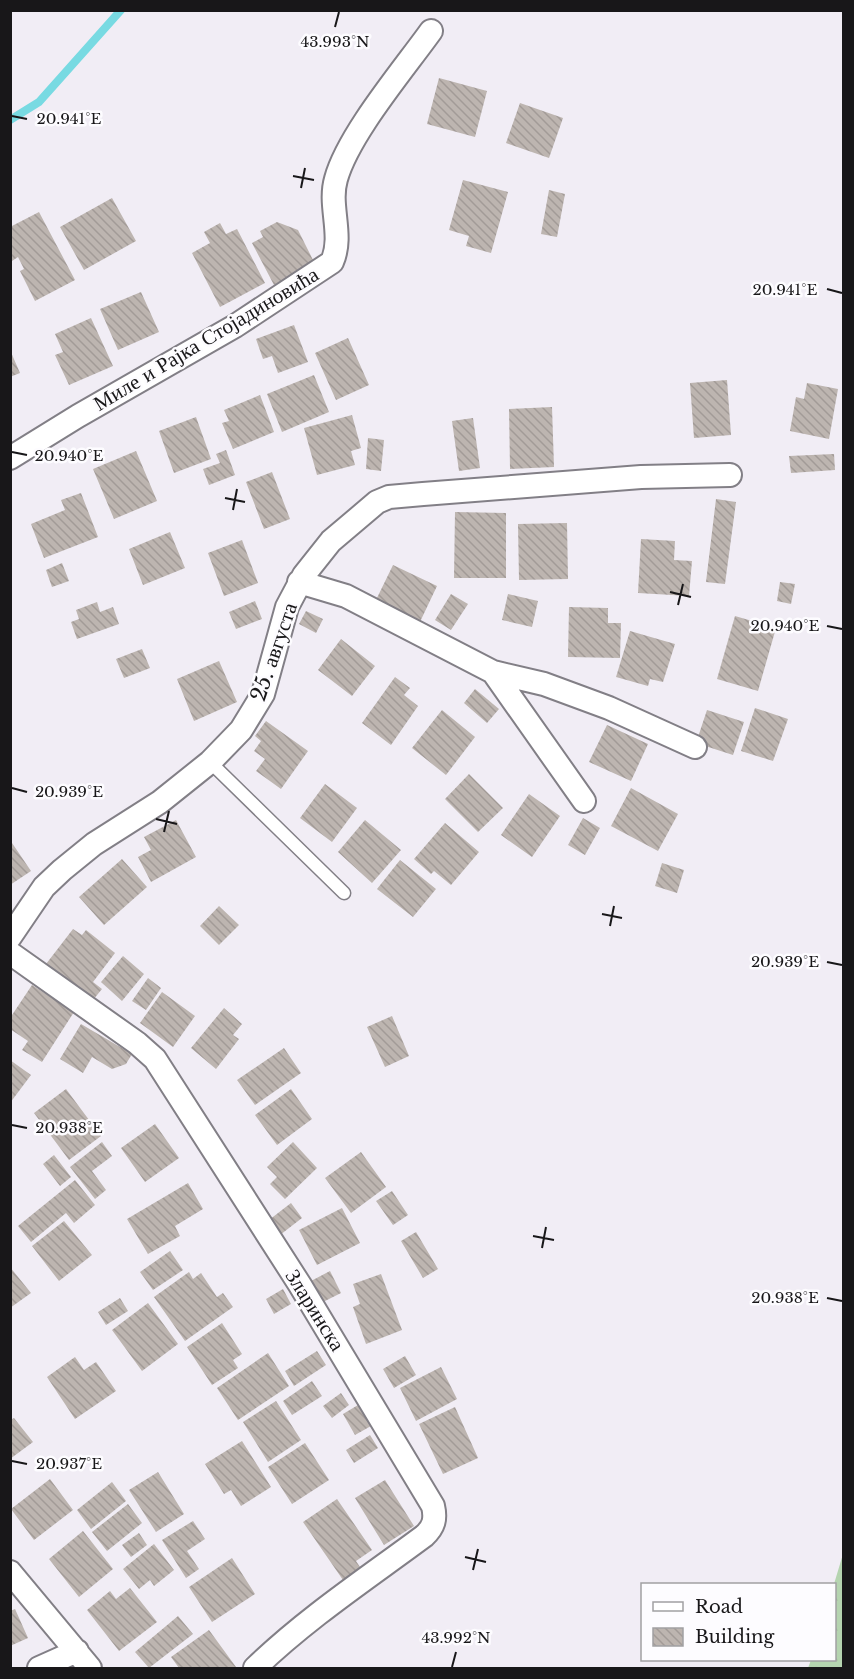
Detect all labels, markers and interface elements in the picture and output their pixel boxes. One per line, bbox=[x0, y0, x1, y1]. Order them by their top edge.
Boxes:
text: 43.993°N bbox=[300, 32, 370, 51]
text: 20.941°E bbox=[37, 109, 102, 128]
street label: Миле и Рајка Стојадиновића bbox=[89, 261, 324, 417]
text: 20.941°E bbox=[753, 280, 818, 299]
text: 20.940°E bbox=[35, 446, 104, 465]
street label: 25. августа bbox=[245, 599, 303, 705]
text: 20.940°E bbox=[751, 616, 820, 635]
text: 20.939°E bbox=[35, 782, 103, 801]
text: 20.939°E bbox=[751, 952, 819, 971]
text: 20.938°E bbox=[35, 1118, 103, 1137]
street label: Зларинска bbox=[280, 1264, 351, 1356]
text: 20.938°E bbox=[751, 1288, 819, 1307]
text: 20.937°E bbox=[36, 1454, 102, 1473]
legend bbox=[641, 1583, 836, 1661]
text: Road bbox=[695, 1596, 743, 1618]
text: Building bbox=[695, 1626, 774, 1648]
text: 43.992°N bbox=[421, 1628, 491, 1647]

